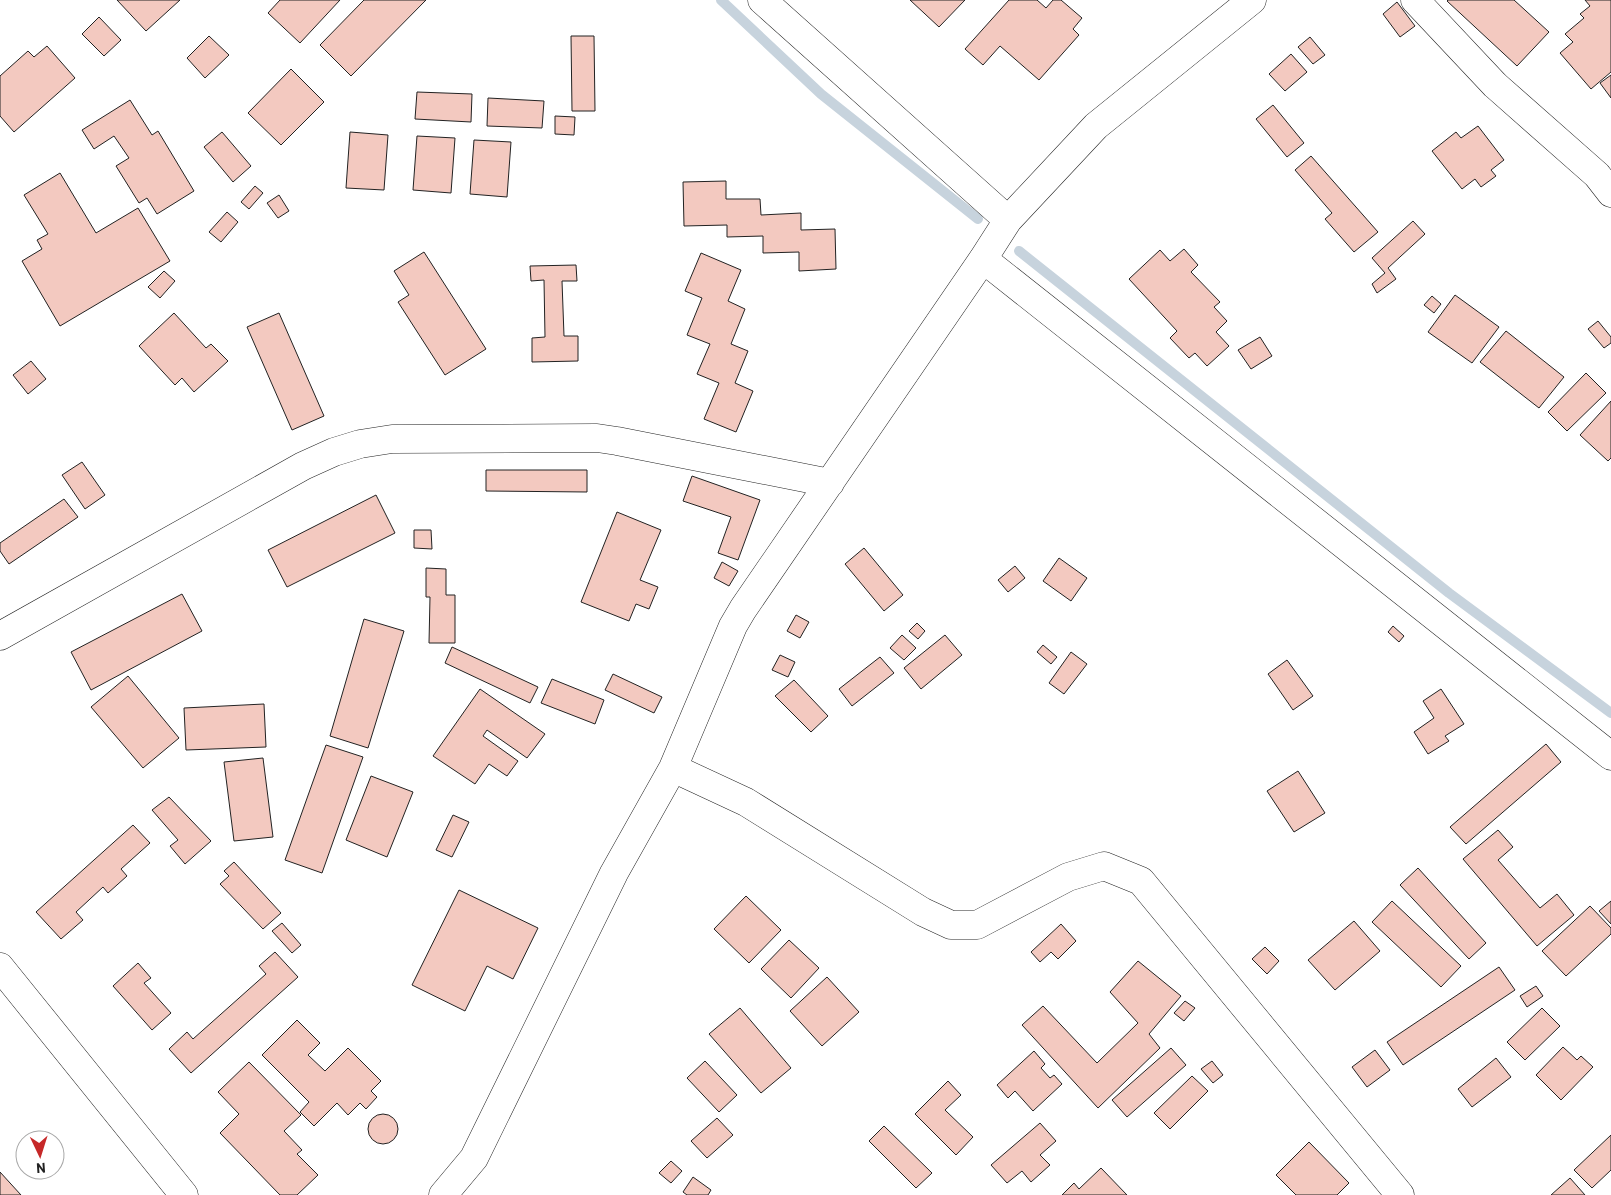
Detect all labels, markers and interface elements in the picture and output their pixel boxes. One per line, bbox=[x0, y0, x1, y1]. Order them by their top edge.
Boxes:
north arrow bbox=[15, 1130, 65, 1180]
text: N bbox=[36, 1160, 46, 1177]

